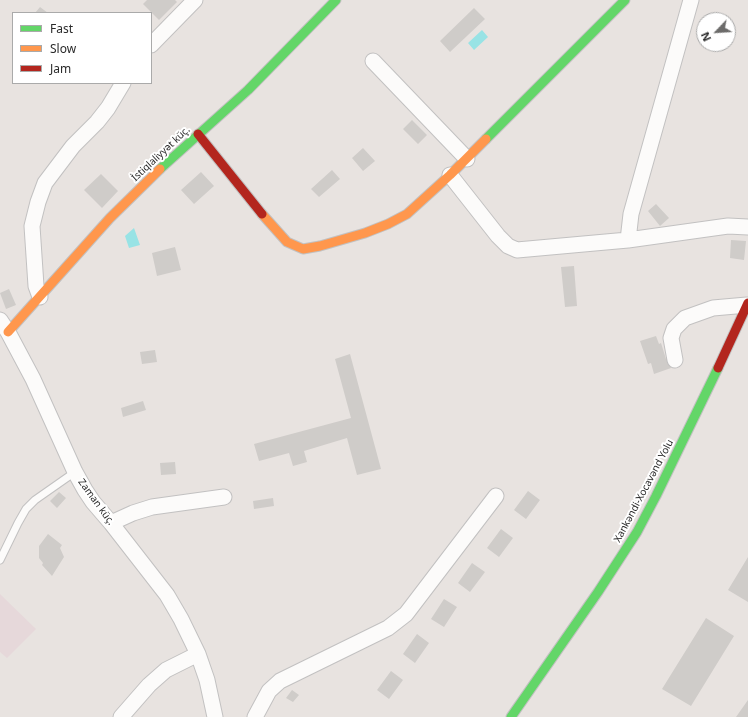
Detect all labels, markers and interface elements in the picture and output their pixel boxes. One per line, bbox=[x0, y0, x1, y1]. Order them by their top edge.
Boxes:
legend bbox=[12, 12, 152, 84]
north arrow bbox=[696, 12, 736, 52]
text: Fast bbox=[50, 20, 73, 37]
text: N bbox=[697, 30, 714, 44]
text: Slow bbox=[50, 40, 76, 57]
text: Jam bbox=[50, 60, 71, 77]
street label: İstiqlaliyyət küç. bbox=[130, 124, 192, 184]
street label: Xankəndi-Xocavənd Yolu bbox=[612, 438, 676, 544]
street label: Zaman küç. bbox=[75, 477, 117, 527]

